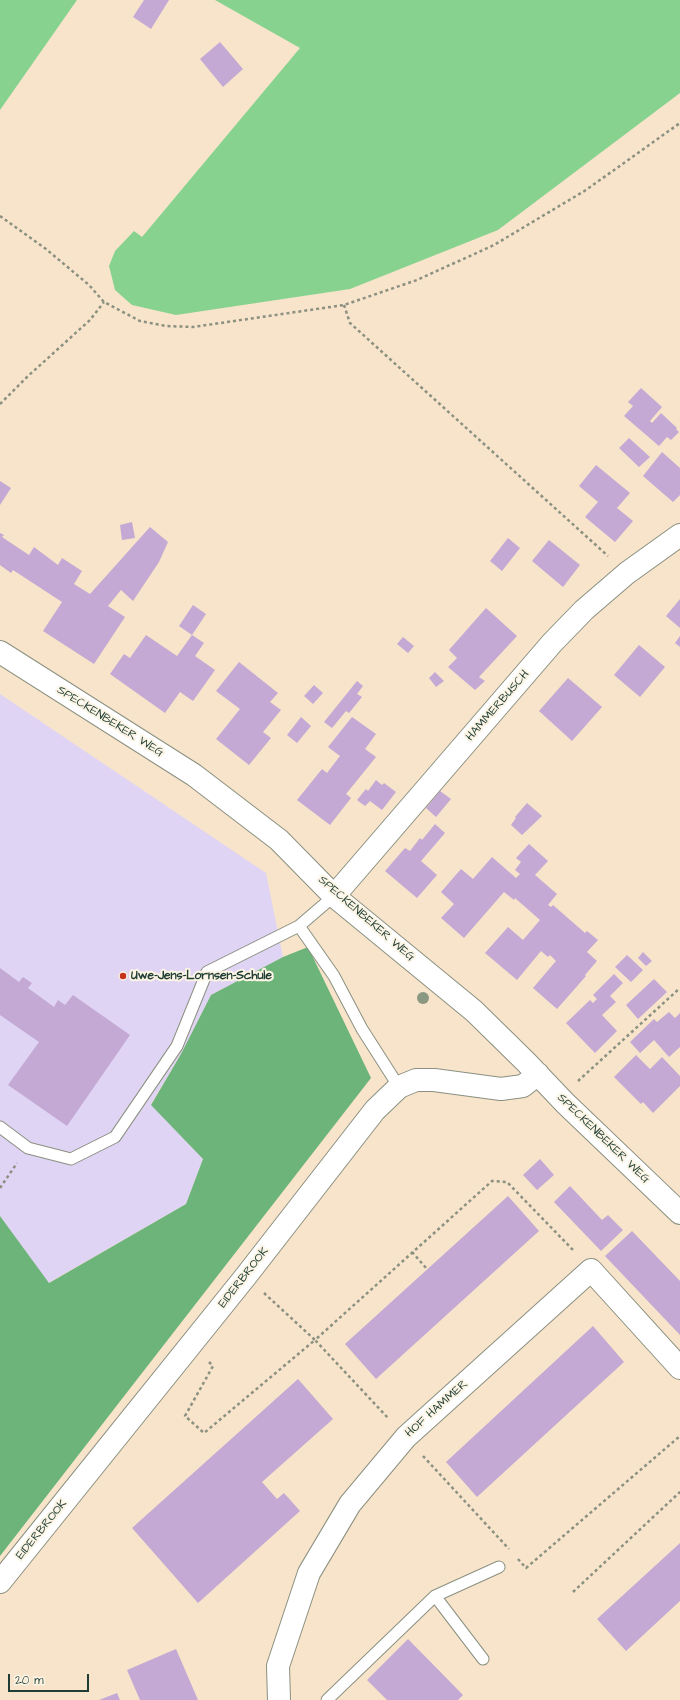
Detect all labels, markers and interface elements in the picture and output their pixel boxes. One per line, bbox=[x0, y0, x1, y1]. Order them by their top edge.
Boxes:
street label: HAMMERBUSCH bbox=[463, 668, 533, 744]
street label: SPECKENBEKER WEG bbox=[54, 683, 166, 761]
street label: SPECKENBEKER WEG bbox=[315, 873, 417, 965]
place label: Uwe-Jens-Lornsen-Schule bbox=[131, 969, 272, 983]
marker: Uwe-Jens-Lornsen-Schule bbox=[118, 971, 128, 981]
street label: SPECKENBEKER WEG bbox=[554, 1091, 652, 1187]
street label: EIDERBROOK bbox=[216, 1245, 272, 1311]
street label: HOF HAMMER bbox=[403, 1377, 471, 1441]
street label: EIDERBROOK bbox=[14, 1497, 70, 1563]
scale bar bbox=[10, 1666, 91, 1692]
text: 20 m bbox=[15, 1672, 44, 1689]

